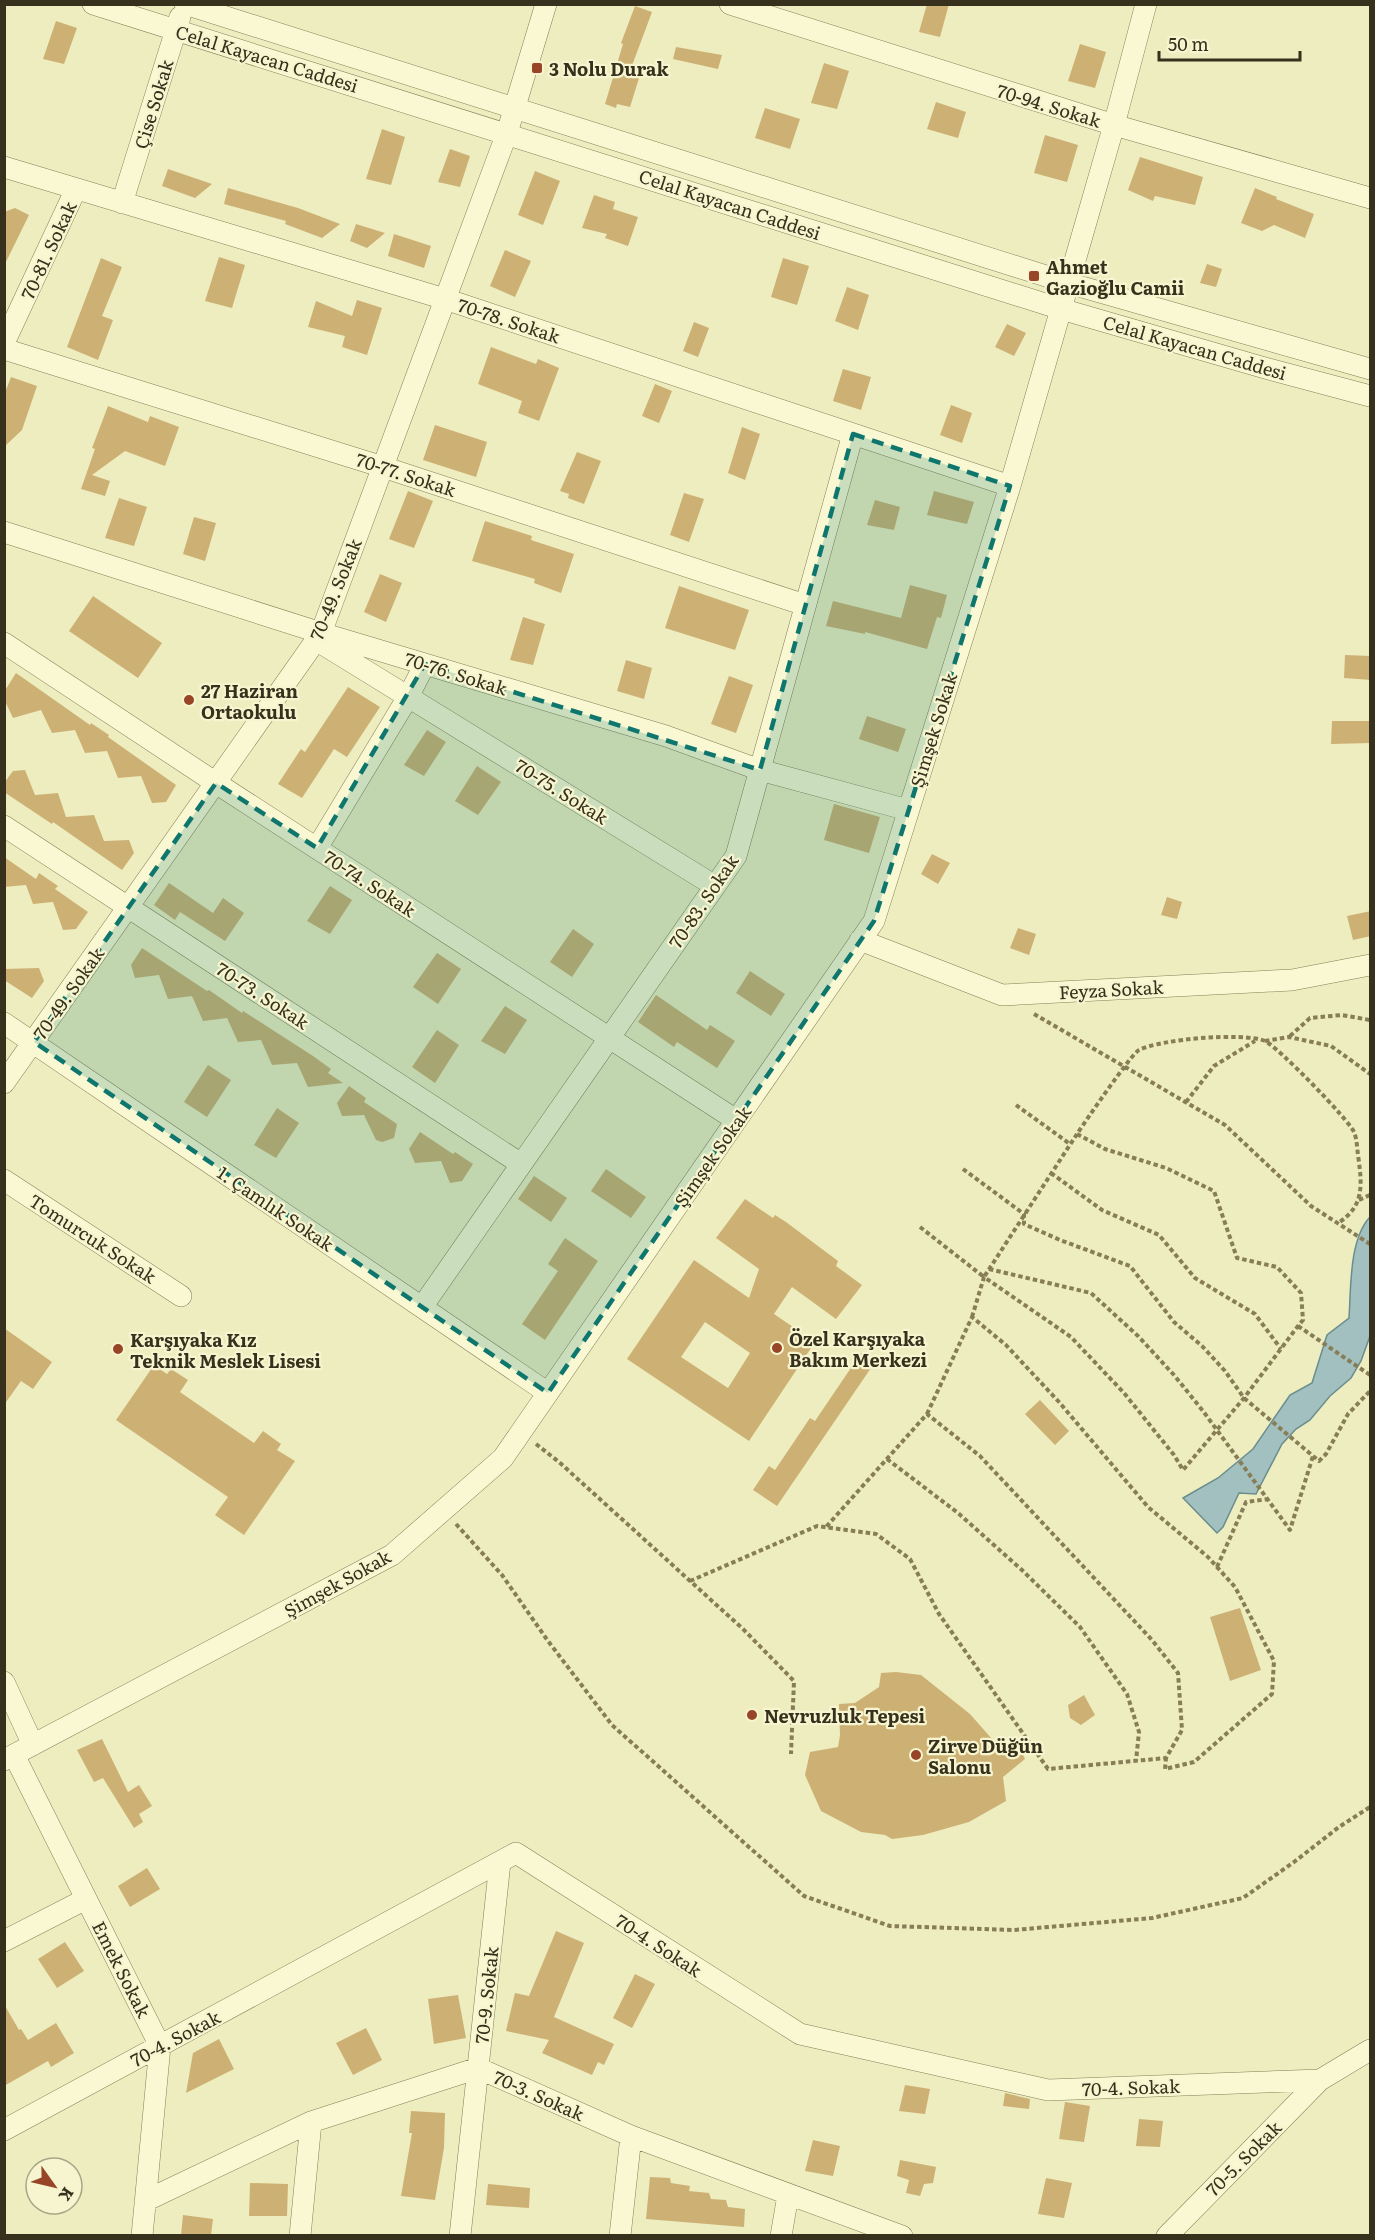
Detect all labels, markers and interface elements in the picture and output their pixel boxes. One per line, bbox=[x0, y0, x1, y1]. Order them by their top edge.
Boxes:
street label: Celal Kayacan Caddesi bbox=[172, 17, 362, 99]
scale bar bbox=[1159, 24, 1300, 62]
text: 50 m bbox=[1168, 30, 1209, 57]
street label: Çise Sokak bbox=[127, 55, 180, 152]
place label: 3 Nolu Durak bbox=[549, 55, 669, 82]
marker: 3 Nolu Durak bbox=[530, 61, 544, 75]
street label: 70-94. Sokak bbox=[994, 76, 1105, 134]
street label: Celal Kayacan Caddesi bbox=[636, 162, 824, 246]
street label: 70-81. Sokak bbox=[13, 196, 83, 303]
place label: Ahmet Gazioğlu Camii bbox=[1046, 253, 1185, 301]
marker: Ahmet Gazioğlu Camii bbox=[1027, 269, 1041, 283]
street label: 70-78. Sokak bbox=[454, 291, 565, 350]
street label: Celal Kayacan Caddesi bbox=[1100, 308, 1290, 386]
street label: 70-77. Sokak bbox=[353, 445, 460, 503]
street label: 70-49. Sokak bbox=[302, 533, 368, 644]
street label: 70-76. Sokak bbox=[401, 645, 512, 702]
street label: Şimşek Sokak bbox=[903, 668, 964, 791]
place label: 27 Haziran Ortaokulu bbox=[201, 677, 298, 725]
marker: 27 Haziran Ortaokulu bbox=[182, 693, 196, 707]
street label: 70-75. Sokak bbox=[510, 752, 615, 831]
street label: 70-74. Sokak bbox=[319, 843, 422, 923]
street label: 70-83. Sokak bbox=[662, 848, 745, 953]
street label: 70-49. Sokak bbox=[26, 940, 110, 1045]
street label: 70-73. Sokak bbox=[211, 955, 316, 1036]
street label: Feyza Sokak bbox=[1058, 973, 1165, 1005]
street label: Şimşek Sokak bbox=[667, 1099, 758, 1212]
street label: 1. Çamlık Sokak bbox=[212, 1159, 341, 1258]
street label: Tomurcuk Sokak bbox=[24, 1187, 163, 1290]
place label: Özel Karşıyaka Bakım Merkezi bbox=[789, 1325, 928, 1373]
place label: Karşıyaka Kız Teknik Meslek Lisesi bbox=[130, 1326, 321, 1374]
marker: Özel Karşıyaka Bakım Merkezi bbox=[770, 1341, 784, 1355]
marker: Karşıyaka Kız Teknik Meslek Lisesi bbox=[111, 1342, 125, 1356]
street label: Şimşek Sokak bbox=[279, 1542, 396, 1624]
place label: Nevruzluk Tepesi bbox=[764, 1702, 925, 1729]
marker: Nevruzluk Tepesi bbox=[745, 1708, 759, 1722]
place label: Zirve Düğün Salonu bbox=[928, 1732, 1043, 1780]
marker: Zirve Düğün Salonu bbox=[909, 1748, 923, 1762]
street label: 70-4. Sokak bbox=[611, 1907, 708, 1984]
street label: Emek Sokak bbox=[86, 1916, 158, 2023]
street label: 70-9. Sokak bbox=[467, 1944, 505, 2045]
street label: 70-4. Sokak bbox=[125, 2003, 226, 2073]
street label: 70-3. Sokak bbox=[489, 2063, 590, 2127]
street label: 70-4. Sokak bbox=[1082, 2072, 1182, 2102]
street label: 70-5. Sokak bbox=[1199, 2113, 1288, 2202]
north arrow bbox=[24, 2156, 84, 2216]
text: K bbox=[54, 2183, 81, 2207]

